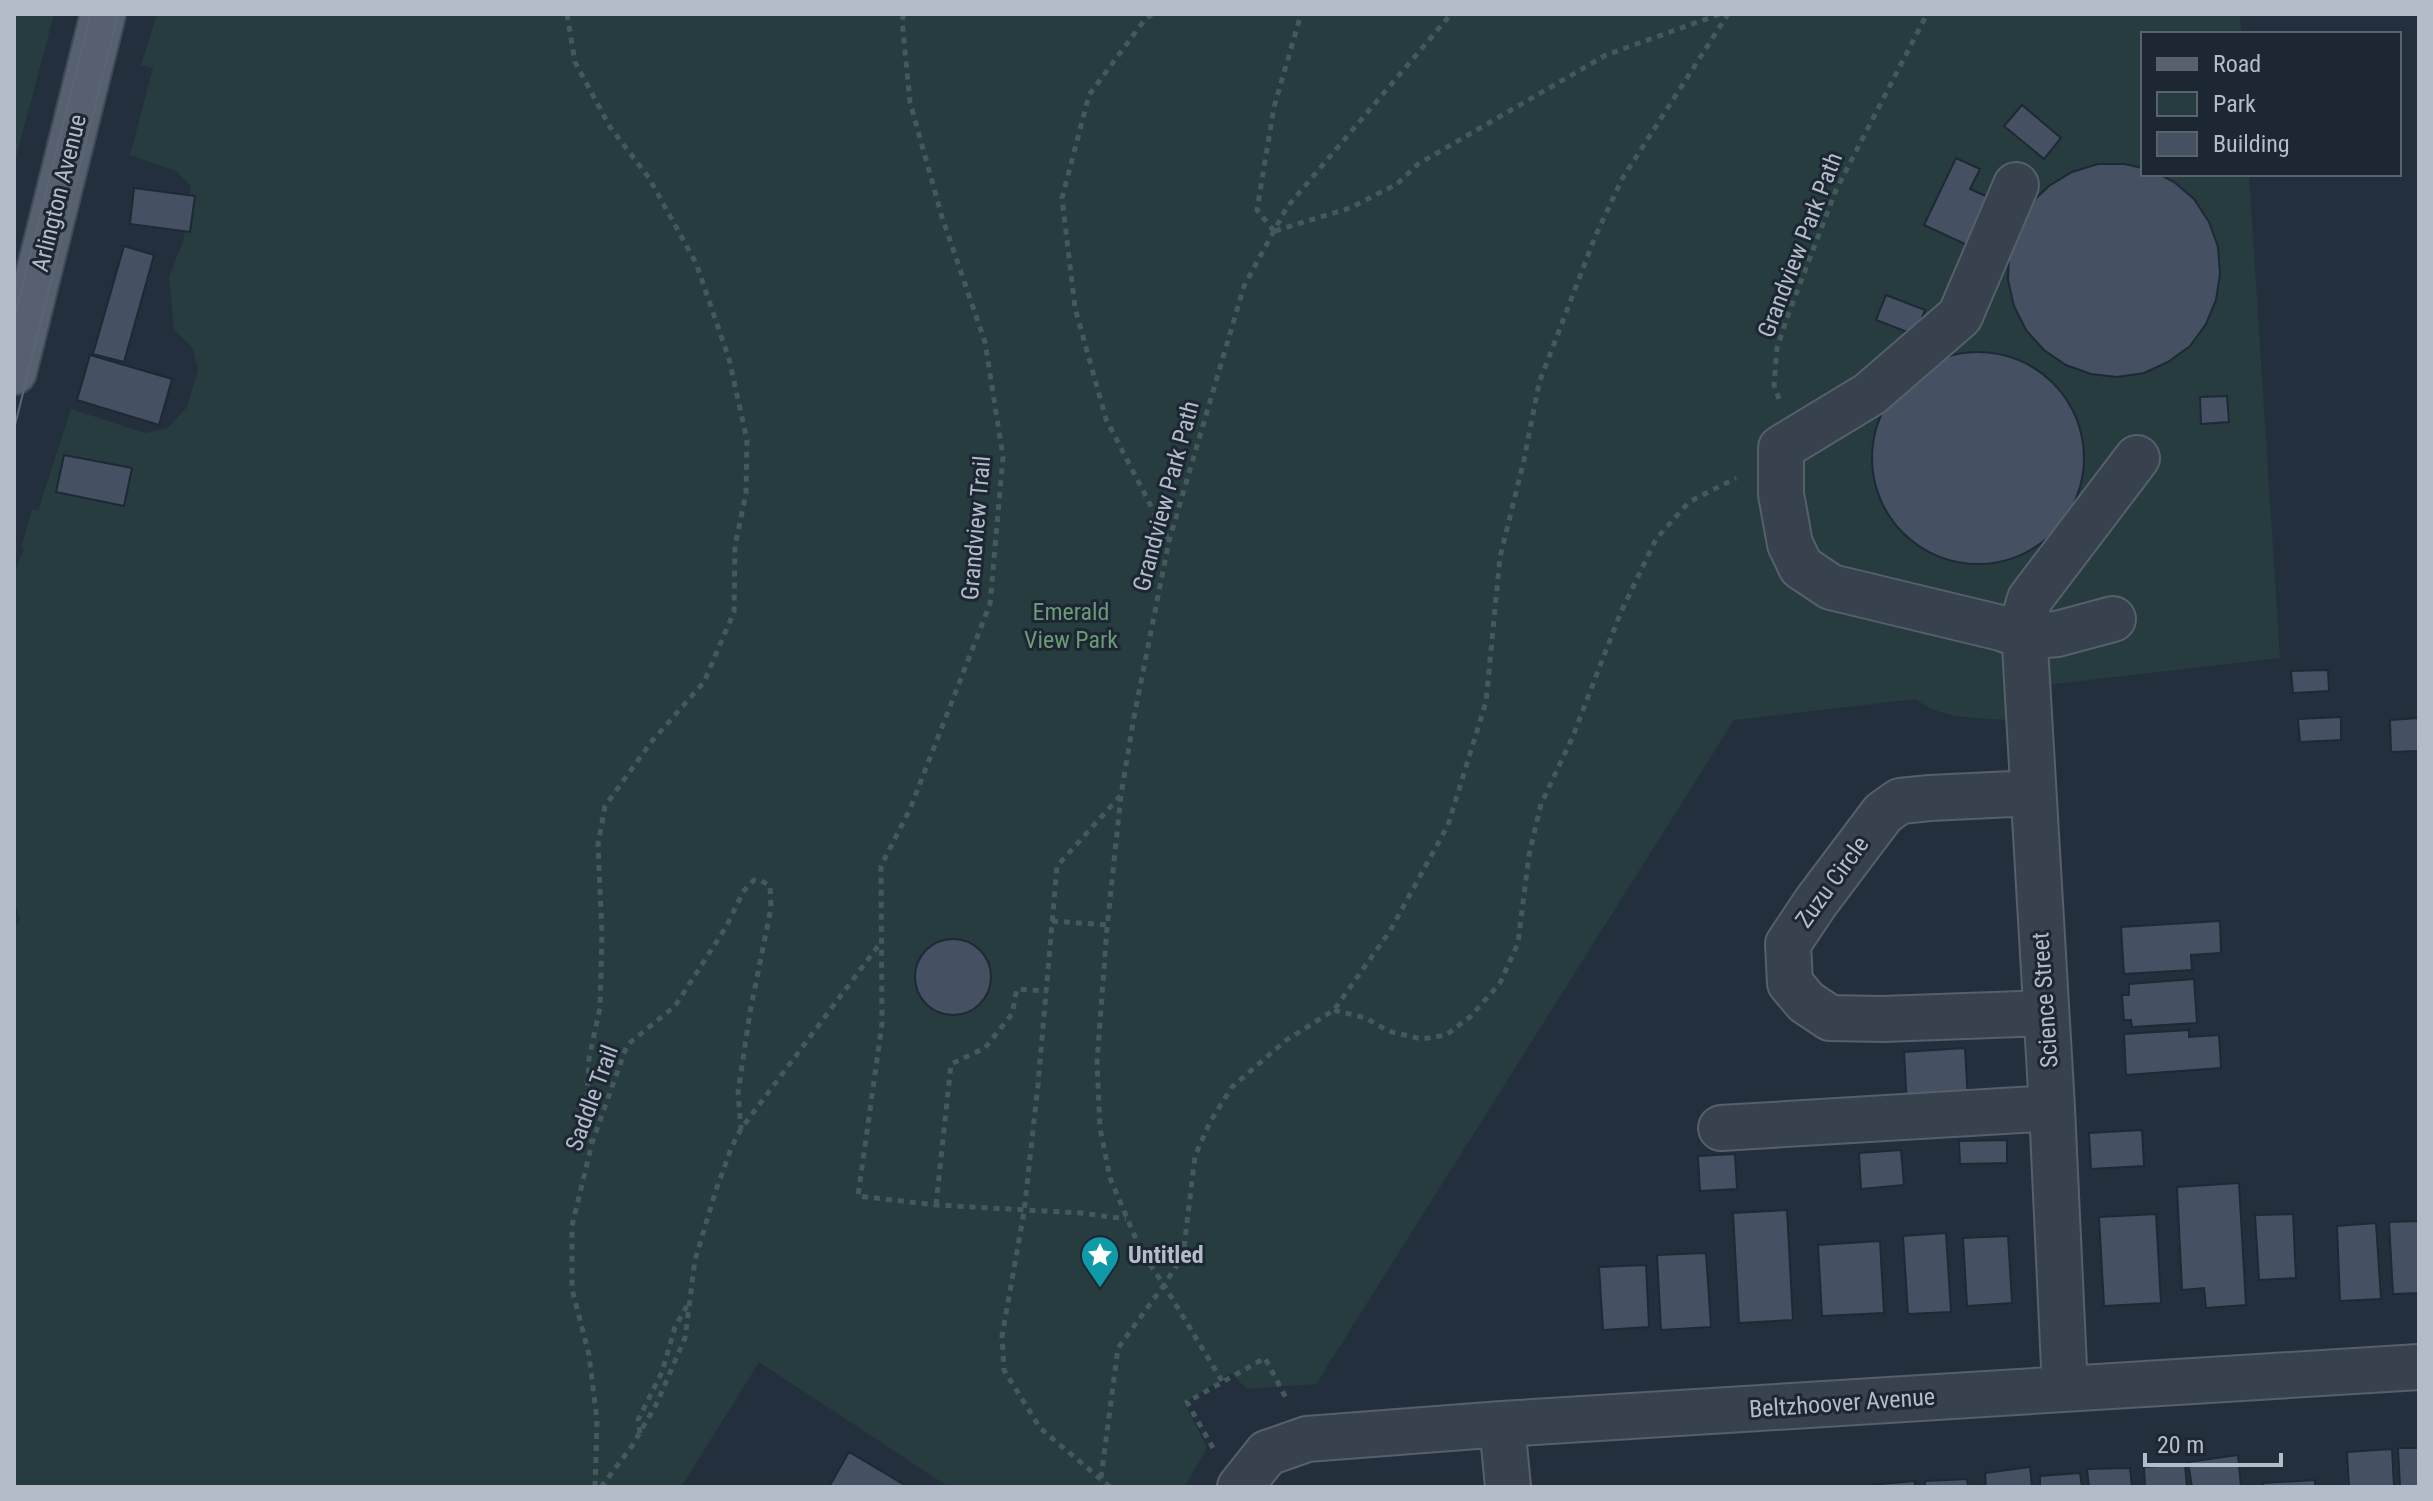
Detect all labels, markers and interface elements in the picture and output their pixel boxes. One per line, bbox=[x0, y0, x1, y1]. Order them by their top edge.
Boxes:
legend bbox=[2141, 32, 2401, 176]
text: Road bbox=[2213, 50, 2261, 78]
text: Park bbox=[2213, 90, 2256, 118]
street label: Arlington Avenue bbox=[26, 112, 92, 274]
text: Building bbox=[2213, 130, 2290, 158]
street label: Grandview Park Path bbox=[1752, 149, 1848, 341]
street label: Grandview Park Path bbox=[1127, 398, 1205, 594]
street label: Grandview Trail bbox=[956, 455, 996, 601]
park label: Emerald View Park bbox=[1024, 598, 1118, 654]
street label: Zuzu Circle bbox=[1790, 831, 1874, 933]
street label: Science Street bbox=[2026, 931, 2064, 1069]
street label: Saddle Trail bbox=[560, 1041, 624, 1155]
place icon: Untitled bbox=[1079, 1234, 1121, 1289]
place label: Untitled bbox=[1128, 1241, 1204, 1269]
street label: Beltzhoover Avenue bbox=[1748, 1383, 1936, 1423]
scale bar bbox=[2145, 1417, 2281, 1467]
text: 20 m bbox=[2157, 1431, 2204, 1459]

